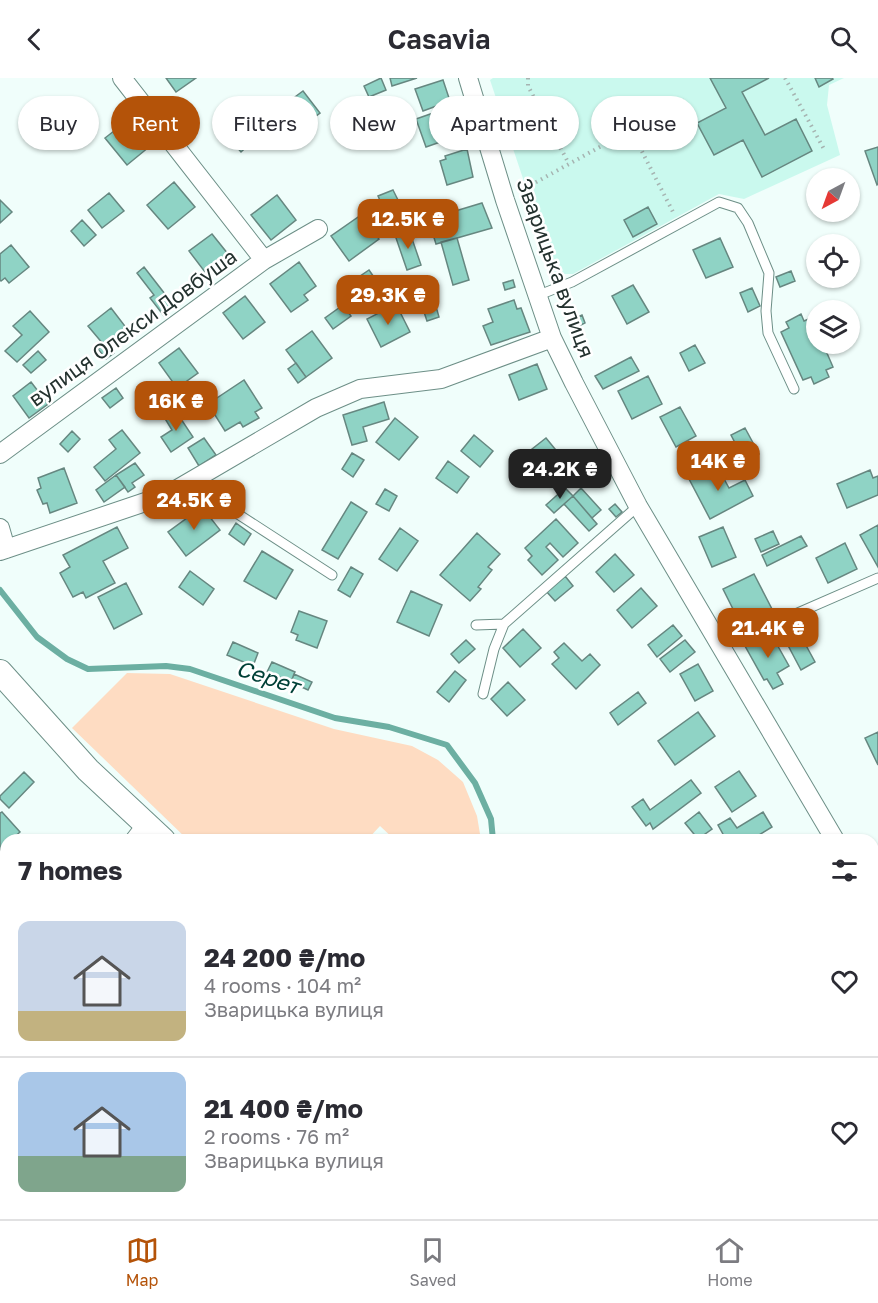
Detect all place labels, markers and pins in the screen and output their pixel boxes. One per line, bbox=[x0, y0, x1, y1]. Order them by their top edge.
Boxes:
pin: 12.5K ₴ bbox=[353, 199, 463, 250]
pin: 29.3K ₴ bbox=[333, 275, 443, 326]
pin: 16K ₴ bbox=[134, 381, 218, 432]
pin: 14K ₴ bbox=[676, 441, 760, 492]
pin: 24.2K ₴ bbox=[505, 449, 615, 500]
pin: 24.5K ₴ bbox=[139, 480, 249, 531]
pin: 21.4K ₴ bbox=[713, 608, 823, 659]

